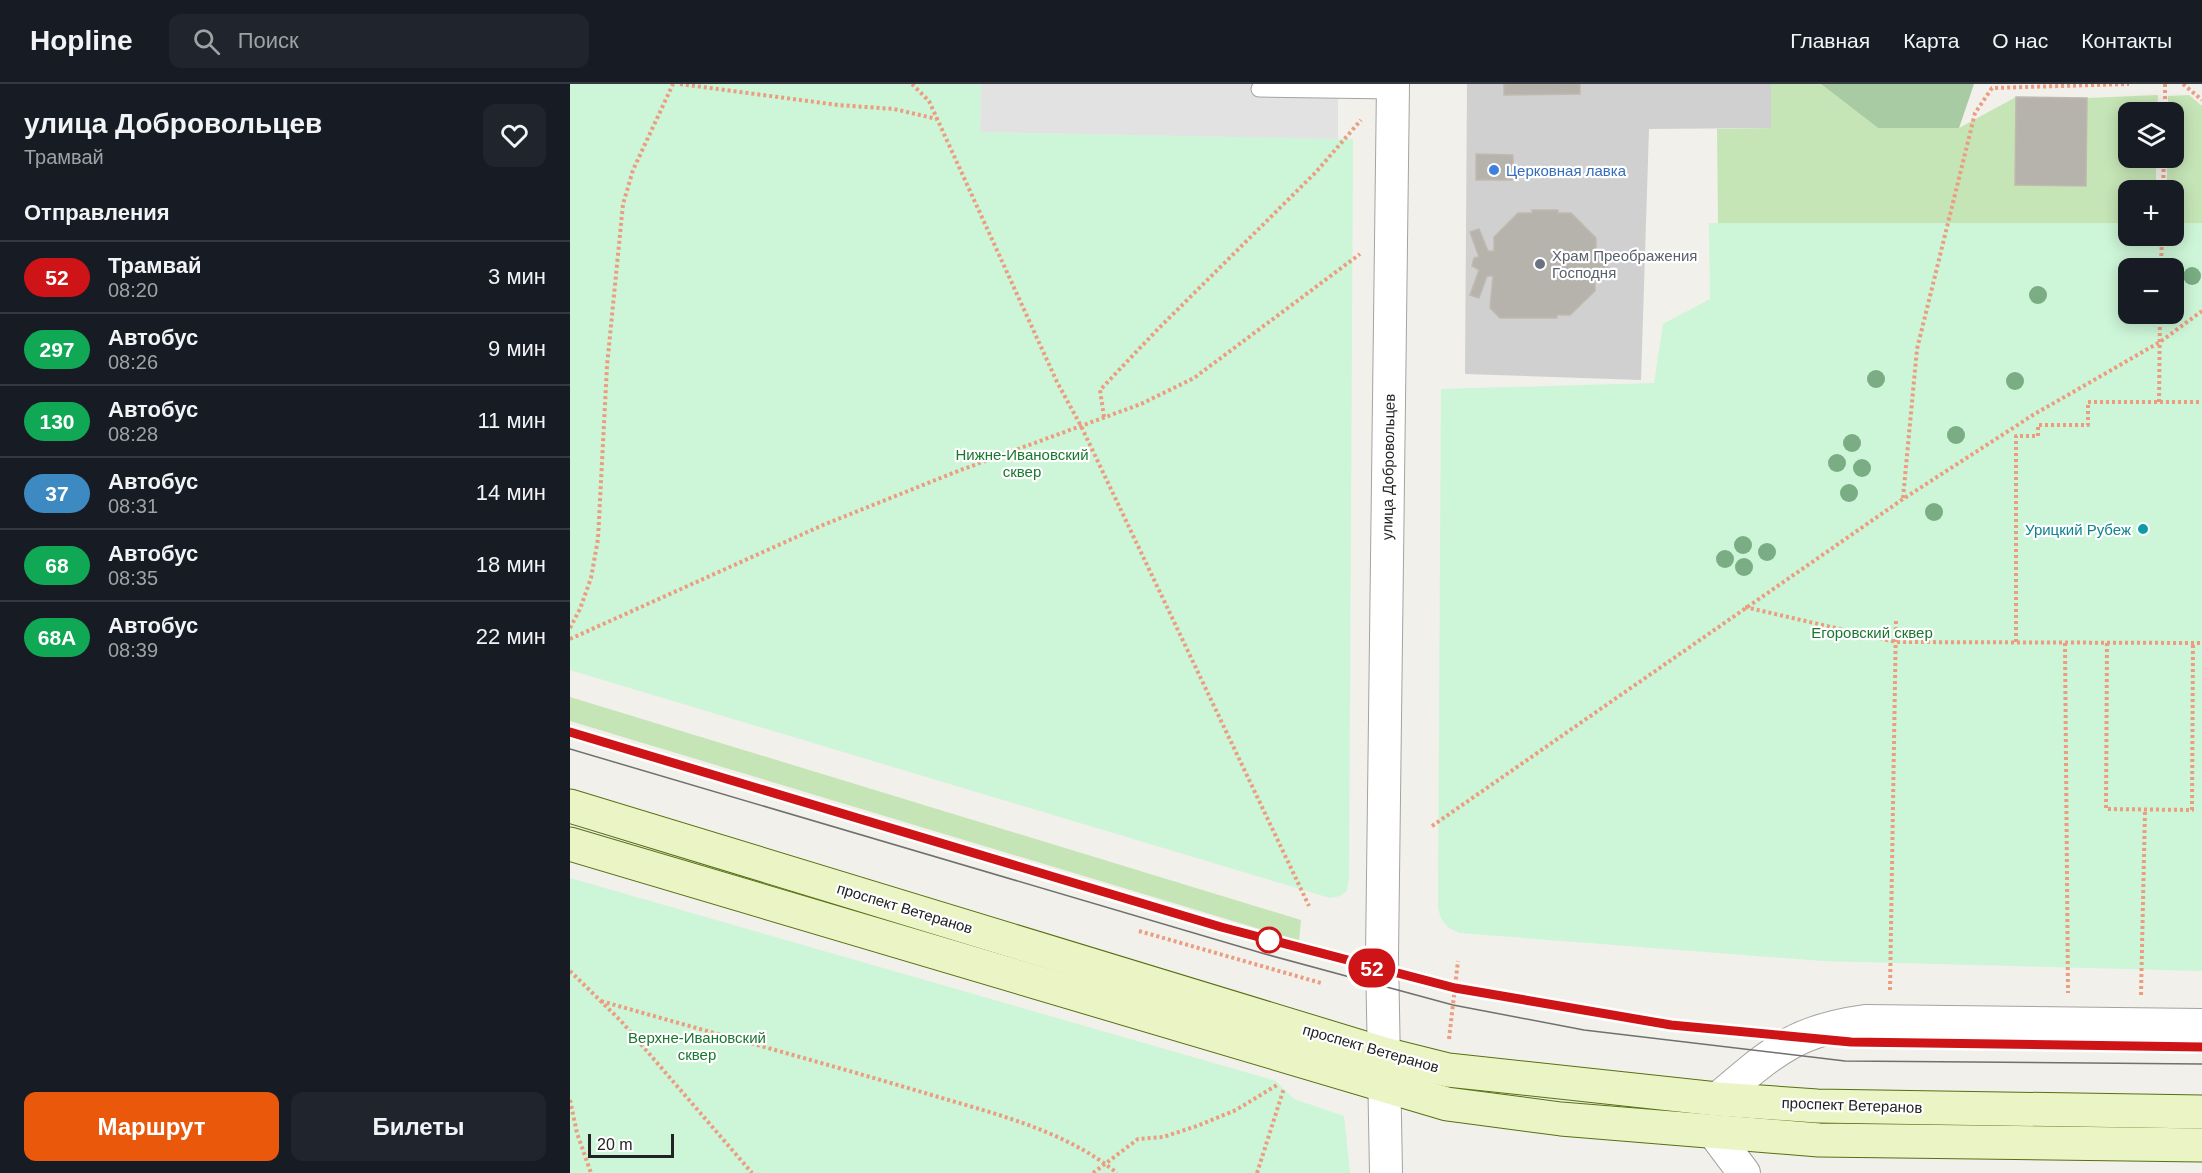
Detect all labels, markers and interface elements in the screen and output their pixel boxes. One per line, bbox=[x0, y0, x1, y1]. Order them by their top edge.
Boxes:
search box bbox=[169, 14, 589, 68]
text: Hopline bbox=[30, 25, 133, 56]
icon: search bbox=[190, 25, 223, 58]
text: Поиск bbox=[238, 28, 299, 53]
text: Главная bbox=[1790, 29, 1870, 52]
text: Карта bbox=[1903, 29, 1959, 52]
text: О нас bbox=[1992, 29, 2048, 52]
text: Контакты bbox=[2081, 29, 2172, 52]
map controls bbox=[2118, 102, 2184, 324]
button: layers bbox=[2118, 102, 2184, 168]
button: heart bbox=[483, 104, 546, 167]
text: улица Добровольцев bbox=[24, 108, 322, 139]
text: Трамвай bbox=[24, 146, 104, 168]
place label: Церковная лавка bbox=[1506, 162, 1627, 179]
marker: Церковная лавка bbox=[1487, 163, 1501, 177]
button: + bbox=[2118, 180, 2184, 246]
text: Отправления bbox=[24, 200, 170, 225]
place label: Храм Преображения Господня bbox=[1552, 247, 1697, 281]
text: Трамвай bbox=[108, 253, 202, 278]
marker: Храм Преображения Господня bbox=[1533, 257, 1547, 271]
button: − bbox=[2118, 258, 2184, 324]
text: 3 мин bbox=[488, 264, 546, 289]
text: 52 bbox=[45, 266, 69, 289]
text: 08:20 bbox=[108, 279, 158, 301]
text: Автобус bbox=[108, 325, 198, 350]
text: 9 мин bbox=[488, 336, 546, 361]
text: 297 bbox=[39, 338, 75, 361]
text: 08:26 bbox=[108, 351, 158, 373]
street label: улица Добровольцев bbox=[1378, 394, 1398, 540]
text: Автобус bbox=[108, 397, 198, 422]
text: 11 мин bbox=[477, 408, 546, 433]
text: 130 bbox=[39, 410, 75, 433]
text: 08:28 bbox=[108, 423, 158, 445]
park label: Нижне-Ивановский сквер bbox=[955, 446, 1089, 480]
text: Автобус bbox=[108, 469, 198, 494]
text: 14 мин bbox=[476, 480, 546, 505]
text: 37 bbox=[45, 482, 69, 505]
text: 08:31 bbox=[108, 495, 158, 517]
place label: Урицкий Рубеж bbox=[2025, 521, 2131, 538]
marker: Урицкий Рубеж bbox=[2136, 522, 2150, 536]
text: Автобус bbox=[108, 541, 198, 566]
text: 18 мин bbox=[476, 552, 546, 577]
text: 68 bbox=[45, 554, 69, 577]
text: 08:35 bbox=[108, 567, 158, 589]
text: Автобус bbox=[108, 613, 198, 638]
text: 22 мин bbox=[476, 624, 546, 649]
park label: Егоровский сквер bbox=[1811, 624, 1933, 641]
text: 68А bbox=[38, 626, 76, 649]
text: 08:39 bbox=[108, 639, 158, 661]
street label: проспект Ветеранов bbox=[835, 879, 975, 937]
unlabelled marker bbox=[1256, 927, 1282, 953]
line badge: 52 bbox=[1345, 948, 1399, 988]
text: 52 bbox=[1360, 957, 1384, 980]
street label: проспект Ветеранов bbox=[1301, 1020, 1441, 1076]
park label: Верхне-Ивановский сквер bbox=[628, 1029, 766, 1063]
button: Маршрут bbox=[24, 1092, 279, 1161]
button: Билеты bbox=[291, 1092, 546, 1161]
street label: проспект Ветеранов bbox=[1781, 1094, 1923, 1116]
scale bar bbox=[588, 1131, 674, 1158]
text: 20 m bbox=[597, 1136, 633, 1153]

